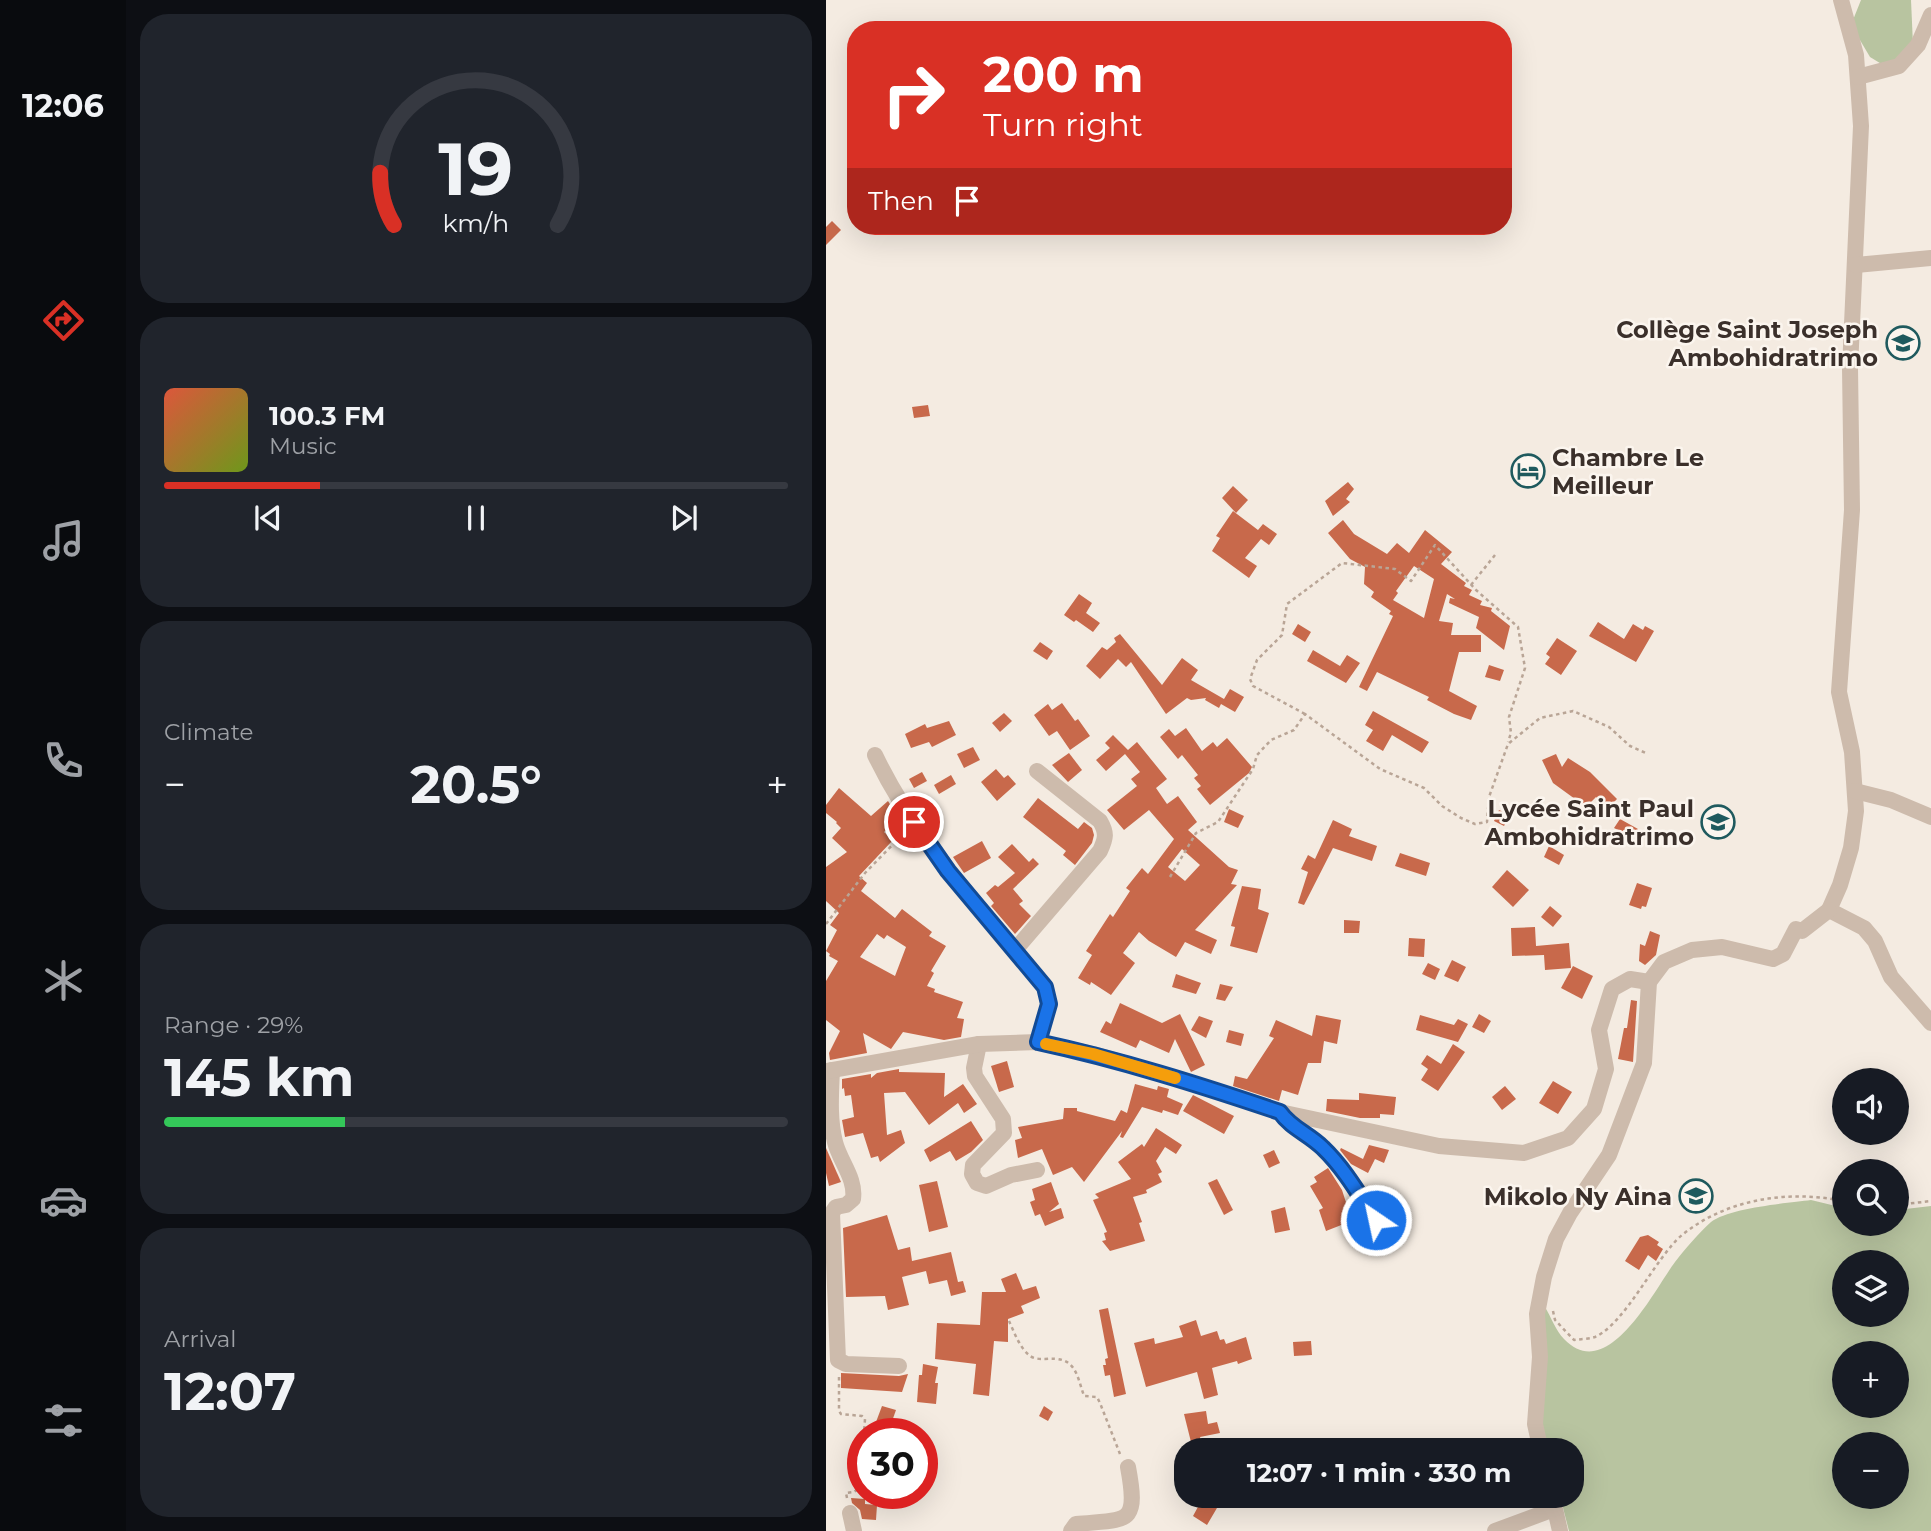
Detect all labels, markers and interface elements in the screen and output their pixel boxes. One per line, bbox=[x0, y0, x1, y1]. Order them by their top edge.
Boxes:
text: 200 m bbox=[983, 45, 1144, 104]
icon: right bbox=[868, 49, 959, 140]
text: 12:06 bbox=[22, 86, 104, 125]
text: Turn right bbox=[983, 105, 1143, 144]
text: 19 bbox=[439, 125, 513, 213]
icon: arrive bbox=[948, 182, 986, 220]
text: Then bbox=[868, 185, 934, 217]
text: km/h bbox=[443, 208, 509, 238]
icon: directions bbox=[39, 296, 88, 345]
place label: Collège Saint Joseph Ambohidratrimo bbox=[1616, 315, 1878, 372]
school or university icon: Collège Saint Joseph Ambohidratrimo bbox=[1884, 324, 1922, 362]
text: 100.3 FM bbox=[269, 400, 385, 432]
text: Music bbox=[269, 432, 337, 460]
place label: Chambre Le Meilleur bbox=[1552, 443, 1704, 500]
hotel icon: Chambre Le Meilleur bbox=[1509, 452, 1547, 490]
icon: previous bbox=[249, 499, 287, 537]
icon: pause bbox=[457, 499, 495, 537]
icon: next bbox=[665, 499, 703, 537]
icon: music bbox=[39, 516, 88, 565]
text: Climate bbox=[164, 718, 253, 746]
icon: phone bbox=[39, 736, 88, 785]
text: 20.5° bbox=[410, 753, 542, 816]
text: − bbox=[164, 761, 186, 808]
text: + bbox=[766, 761, 788, 808]
pin bbox=[884, 792, 944, 852]
place label: Lycée Saint Paul Ambohidratrimo bbox=[1484, 794, 1694, 851]
icon: arrive bbox=[895, 803, 933, 841]
school or university icon: Lycée Saint Paul Ambohidratrimo bbox=[1699, 803, 1737, 841]
icon: climate bbox=[39, 956, 88, 1005]
text: Range · 29% bbox=[164, 1011, 303, 1039]
text: 145 km bbox=[164, 1046, 354, 1109]
map controls bbox=[1832, 1068, 1909, 1509]
button: sound bbox=[1832, 1068, 1909, 1145]
button: search bbox=[1832, 1159, 1909, 1236]
icon: car bbox=[39, 1176, 88, 1225]
school or university icon: Mikolo Ny Aina bbox=[1677, 1177, 1715, 1215]
place label: Mikolo Ny Aina bbox=[1484, 1182, 1672, 1211]
position arrow bbox=[1339, 1183, 1413, 1257]
button: layers bbox=[1832, 1250, 1909, 1327]
text: Arrival bbox=[164, 1325, 237, 1353]
button: + bbox=[1832, 1341, 1909, 1418]
text: 12:07 bbox=[164, 1360, 296, 1423]
icon: filters bbox=[39, 1396, 88, 1445]
speed limit sign: 30 bbox=[847, 1418, 938, 1509]
button: − bbox=[1832, 1432, 1909, 1509]
text: 12:07 · 1 min · 330 m bbox=[1247, 1457, 1511, 1489]

